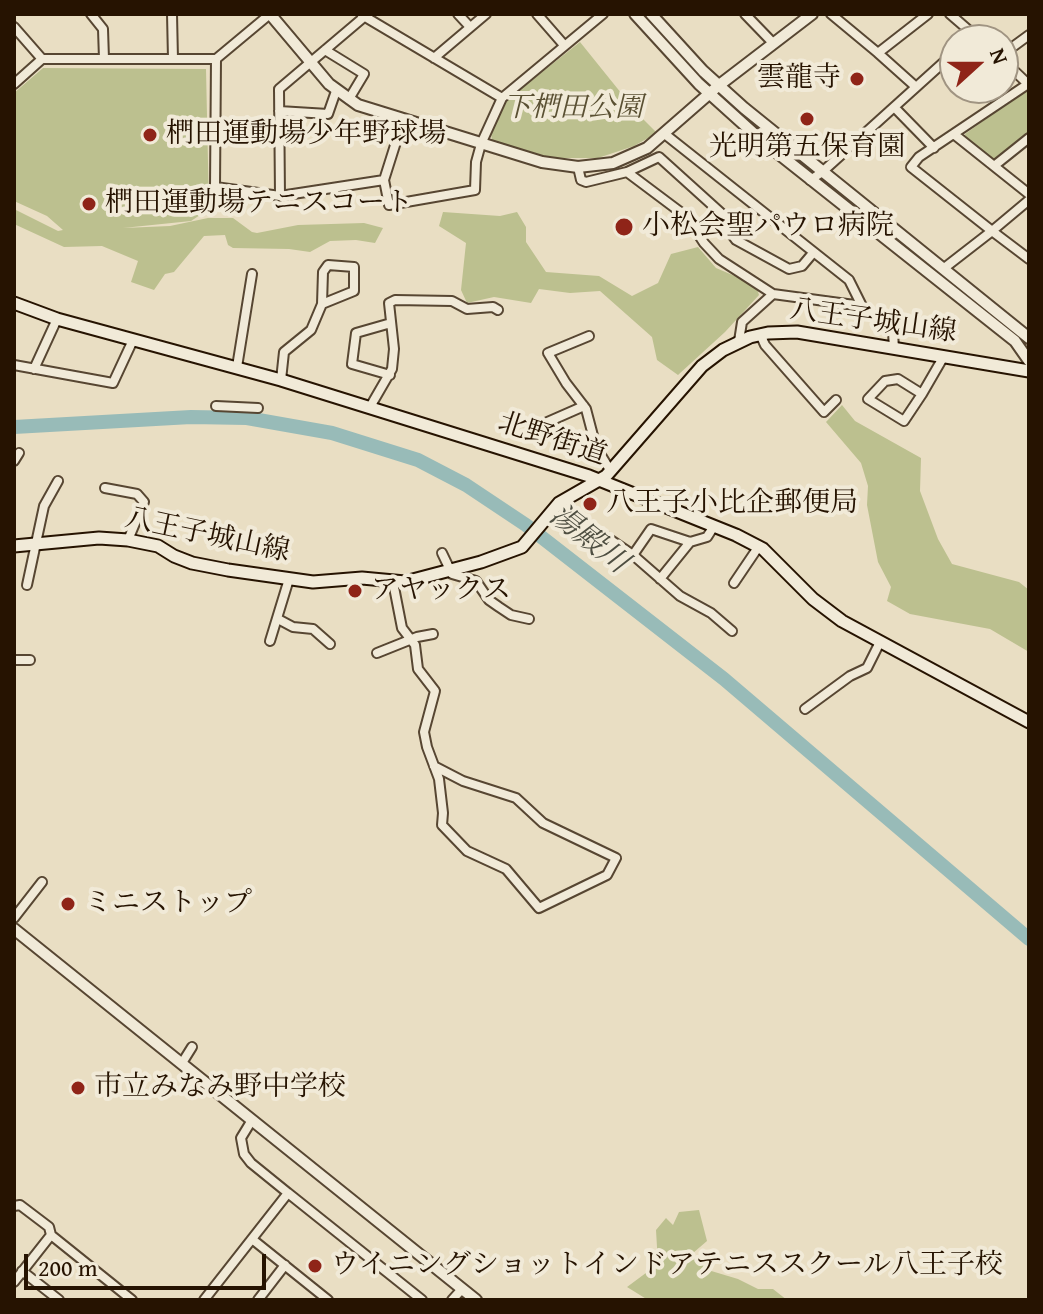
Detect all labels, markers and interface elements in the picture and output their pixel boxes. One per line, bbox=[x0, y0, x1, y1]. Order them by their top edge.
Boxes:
north arrow bbox=[939, 24, 1019, 104]
text: N bbox=[982, 44, 1017, 69]
place label: 雲龍寺 bbox=[757, 62, 841, 96]
marker: 雲龍寺 bbox=[848, 70, 866, 88]
park label: 下椚田公園 bbox=[503, 92, 643, 126]
marker: 光明第五保育園 bbox=[798, 110, 816, 128]
place label: 椚田運動場少年野球場 bbox=[166, 118, 446, 152]
marker: 椚田運動場少年野球場 bbox=[141, 126, 159, 144]
place label: 光明第五保育園 bbox=[709, 131, 905, 165]
place label: 椚田運動場テニスコート bbox=[105, 187, 413, 221]
marker: 椚田運動場テニスコート bbox=[80, 195, 98, 213]
place label: 小松会聖パウロ病院 bbox=[642, 210, 894, 244]
marker: 小松会聖パウロ病院 bbox=[613, 216, 635, 238]
street label: 八王子城山線 bbox=[787, 294, 959, 350]
street label: 北野街道 bbox=[494, 407, 610, 473]
place label: 八王子小比企郵便局 bbox=[606, 487, 858, 521]
marker: 八王子小比企郵便局 bbox=[581, 495, 599, 513]
water label: 湯殿川 bbox=[541, 498, 635, 582]
street label: 八王子城山線 bbox=[121, 502, 293, 570]
place label: アヤックス bbox=[371, 574, 511, 608]
marker: アヤックス bbox=[346, 582, 364, 600]
place label: ミニストップ bbox=[84, 887, 252, 921]
marker: ミニストップ bbox=[59, 895, 77, 913]
place label: 市立みなみ野中学校 bbox=[94, 1071, 346, 1105]
marker: 市立みなみ野中学校 bbox=[69, 1079, 87, 1097]
scale bar bbox=[28, 1238, 270, 1288]
place label: ウイニングショットインドアテニススクール八王子校 bbox=[331, 1249, 1003, 1283]
text: 200 m bbox=[38, 1250, 98, 1285]
marker: ウイニングショットインドアテニススクール八王子校 bbox=[306, 1257, 324, 1275]

